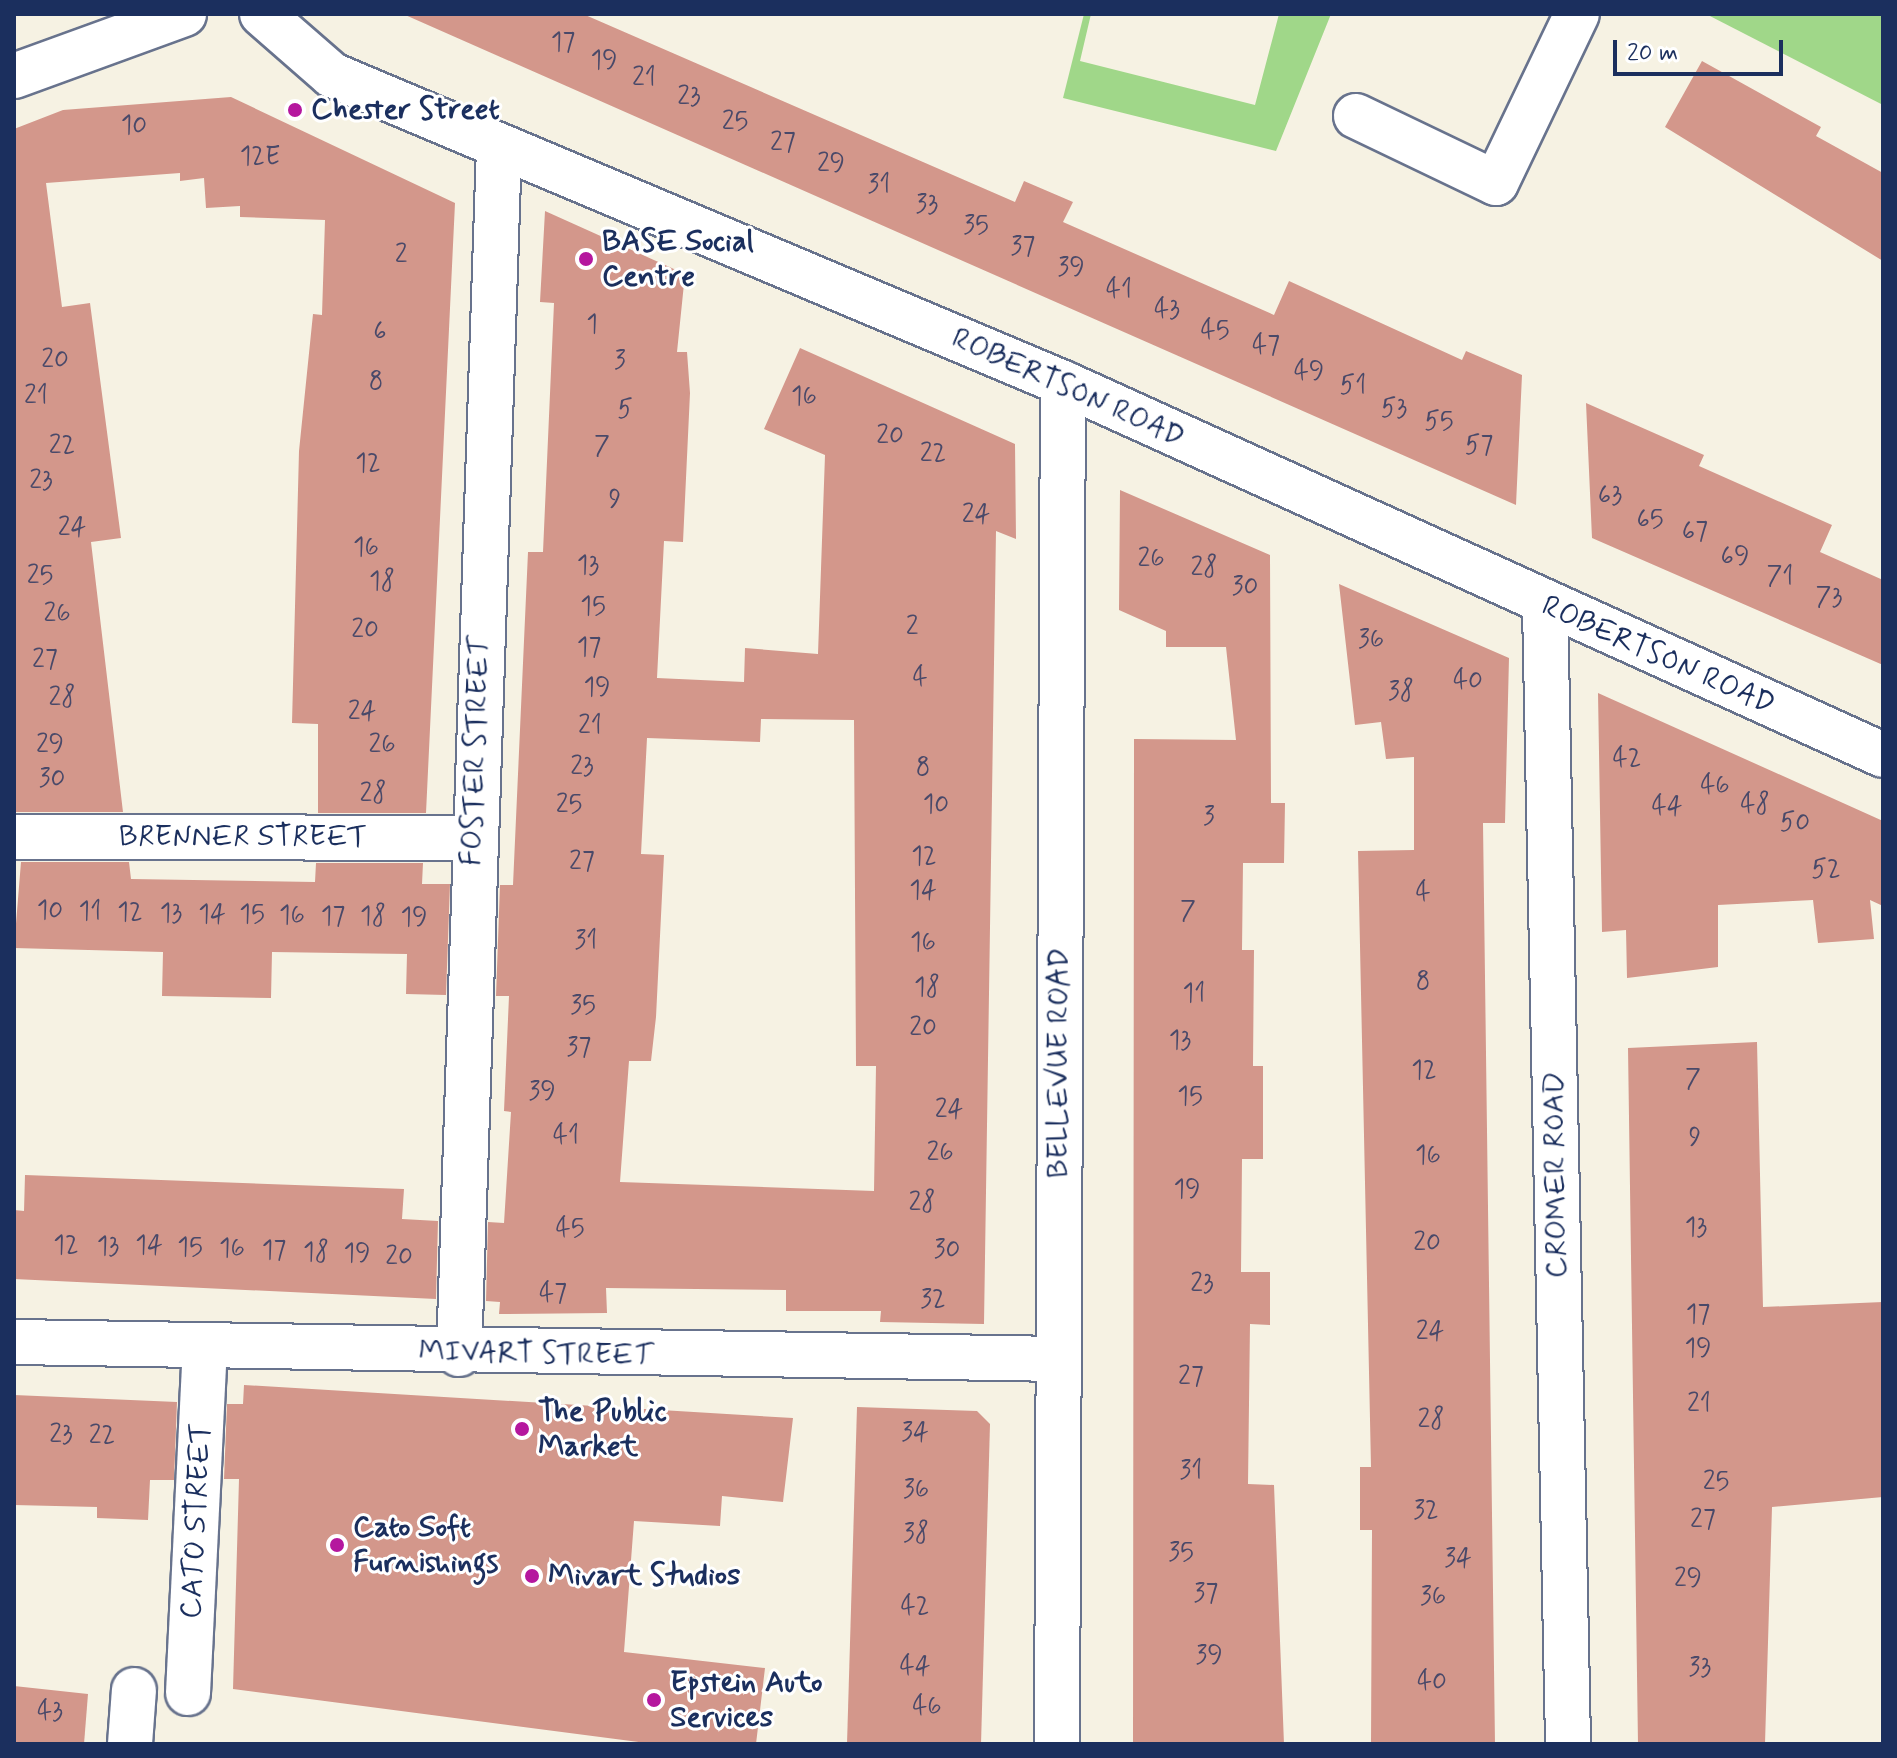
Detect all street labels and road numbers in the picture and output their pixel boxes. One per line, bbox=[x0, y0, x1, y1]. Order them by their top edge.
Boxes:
street label: ROBERTSON ROAD bbox=[946, 320, 1190, 456]
street label: ROBERTSON ROAD bbox=[1536, 588, 1780, 724]
street label: FOSTER STREET bbox=[454, 635, 498, 867]
street label: BRENNER STREET bbox=[117, 819, 369, 855]
street label: BELLEVUE ROAD bbox=[1041, 948, 1077, 1178]
street label: CROMER ROAD bbox=[1536, 1072, 1576, 1278]
street label: MIVART STREET bbox=[418, 1334, 654, 1374]
street label: CATO STREET bbox=[174, 1420, 220, 1622]

